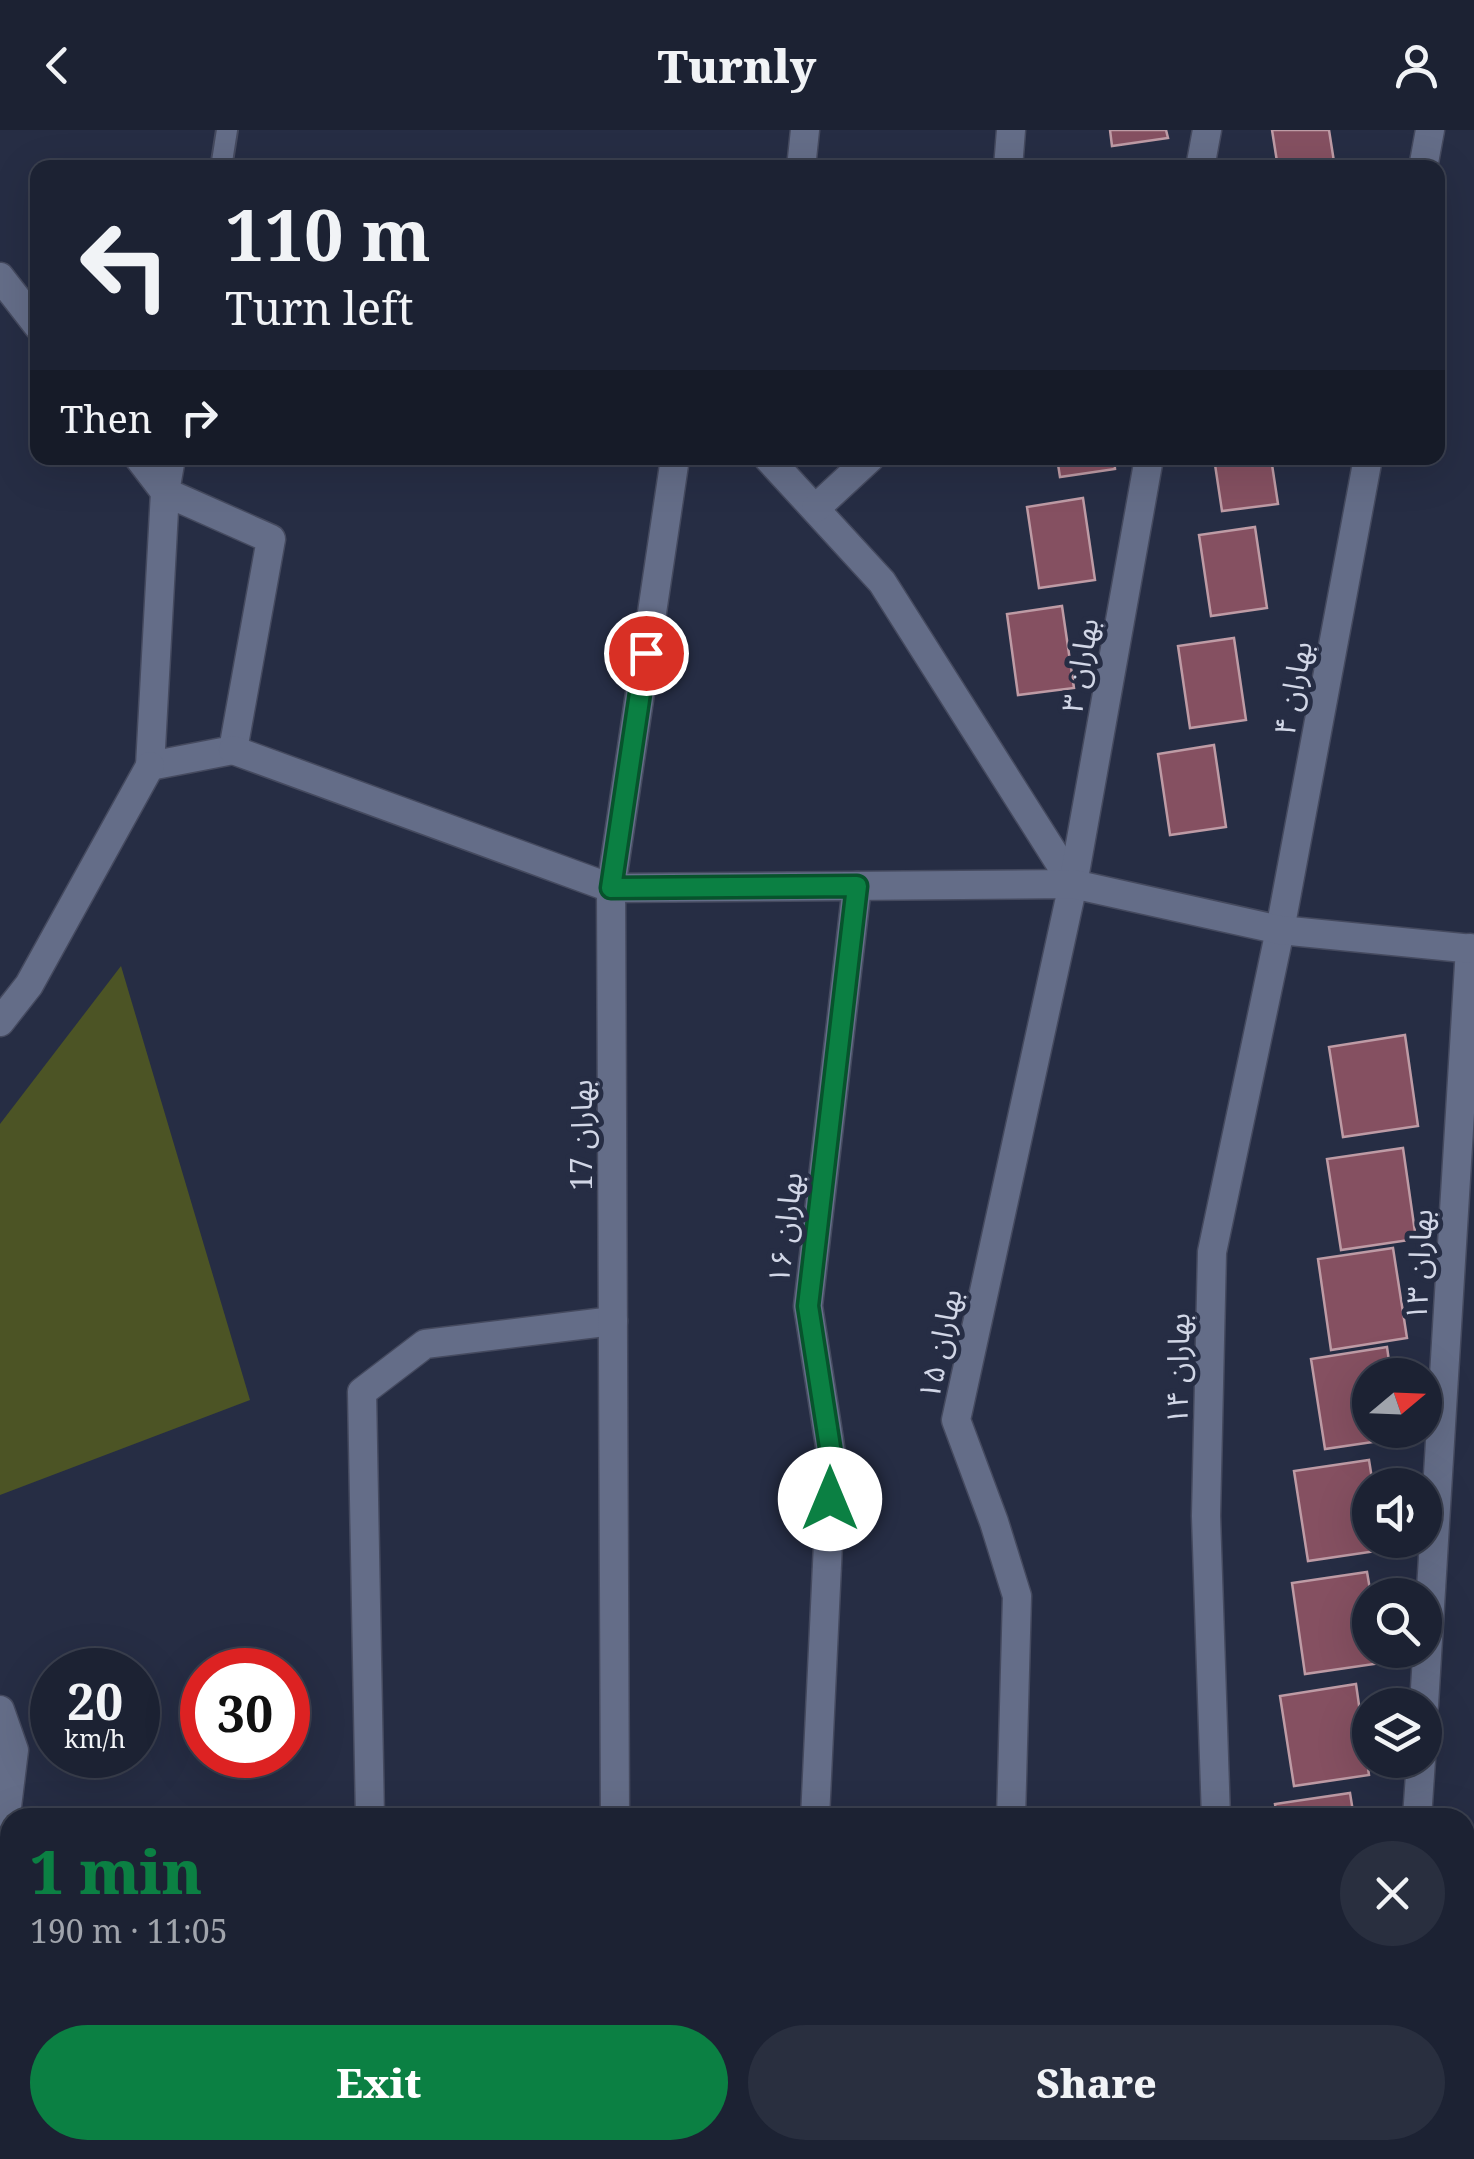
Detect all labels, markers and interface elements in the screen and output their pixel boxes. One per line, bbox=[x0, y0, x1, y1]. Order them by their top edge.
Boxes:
text: Turnly bbox=[658, 35, 816, 96]
icon: back bbox=[30, 38, 85, 93]
icon: person bbox=[1389, 38, 1444, 93]
text: 110 m bbox=[225, 186, 431, 282]
icon: left bbox=[60, 200, 190, 330]
text: Turn left bbox=[225, 277, 414, 338]
icon: right bbox=[172, 390, 227, 445]
text: Then bbox=[60, 392, 152, 444]
pin bbox=[604, 611, 689, 696]
street label: بهاران ۳ bbox=[1051, 615, 1107, 715]
icon: arrive bbox=[619, 626, 674, 681]
street label: بهاران ۴ bbox=[1263, 637, 1321, 739]
street label: بهاران 17 bbox=[560, 1079, 601, 1191]
street label: بهاران ۱۶ bbox=[757, 1170, 811, 1286]
street label: بهاران ۱۳ bbox=[1395, 1208, 1441, 1322]
street label: بهاران ۱۵ bbox=[907, 1285, 971, 1403]
street label: بهاران ۱۴ bbox=[1156, 1313, 1198, 1425]
north arrow bbox=[1352, 1358, 1442, 1448]
map controls bbox=[1352, 1358, 1442, 1778]
position arrow bbox=[778, 1447, 882, 1551]
button: sound bbox=[1352, 1468, 1442, 1558]
button: search bbox=[1352, 1578, 1442, 1668]
speed limit sign: 30 bbox=[180, 1648, 310, 1778]
text: 20 bbox=[67, 1667, 123, 1735]
button: layers bbox=[1352, 1688, 1442, 1778]
text: km/h bbox=[64, 1721, 126, 1755]
text: 1 min bbox=[30, 1830, 202, 1912]
button: close bbox=[1340, 1841, 1445, 1946]
text: 190 m · 11:05 bbox=[30, 1909, 228, 1952]
button: Exit bbox=[30, 2025, 728, 2140]
button: Share bbox=[748, 2025, 1445, 2140]

